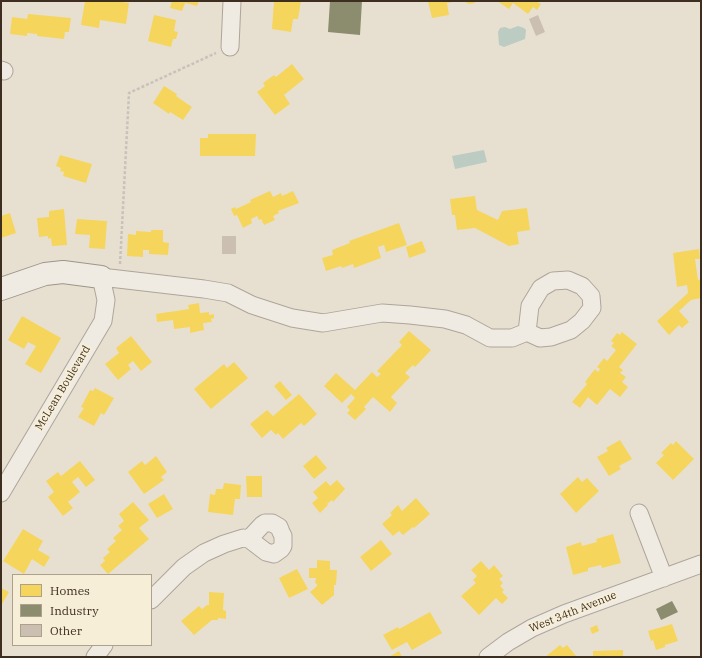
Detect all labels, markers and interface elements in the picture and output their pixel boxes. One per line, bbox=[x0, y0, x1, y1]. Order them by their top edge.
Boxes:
street label: McLean Boulevard bbox=[33, 343, 93, 433]
legend bbox=[12, 574, 152, 646]
text: Homes bbox=[50, 583, 90, 598]
street label: West 34th Avenue bbox=[527, 588, 619, 636]
text: Industry bbox=[50, 603, 99, 618]
text: Other bbox=[50, 623, 82, 638]

